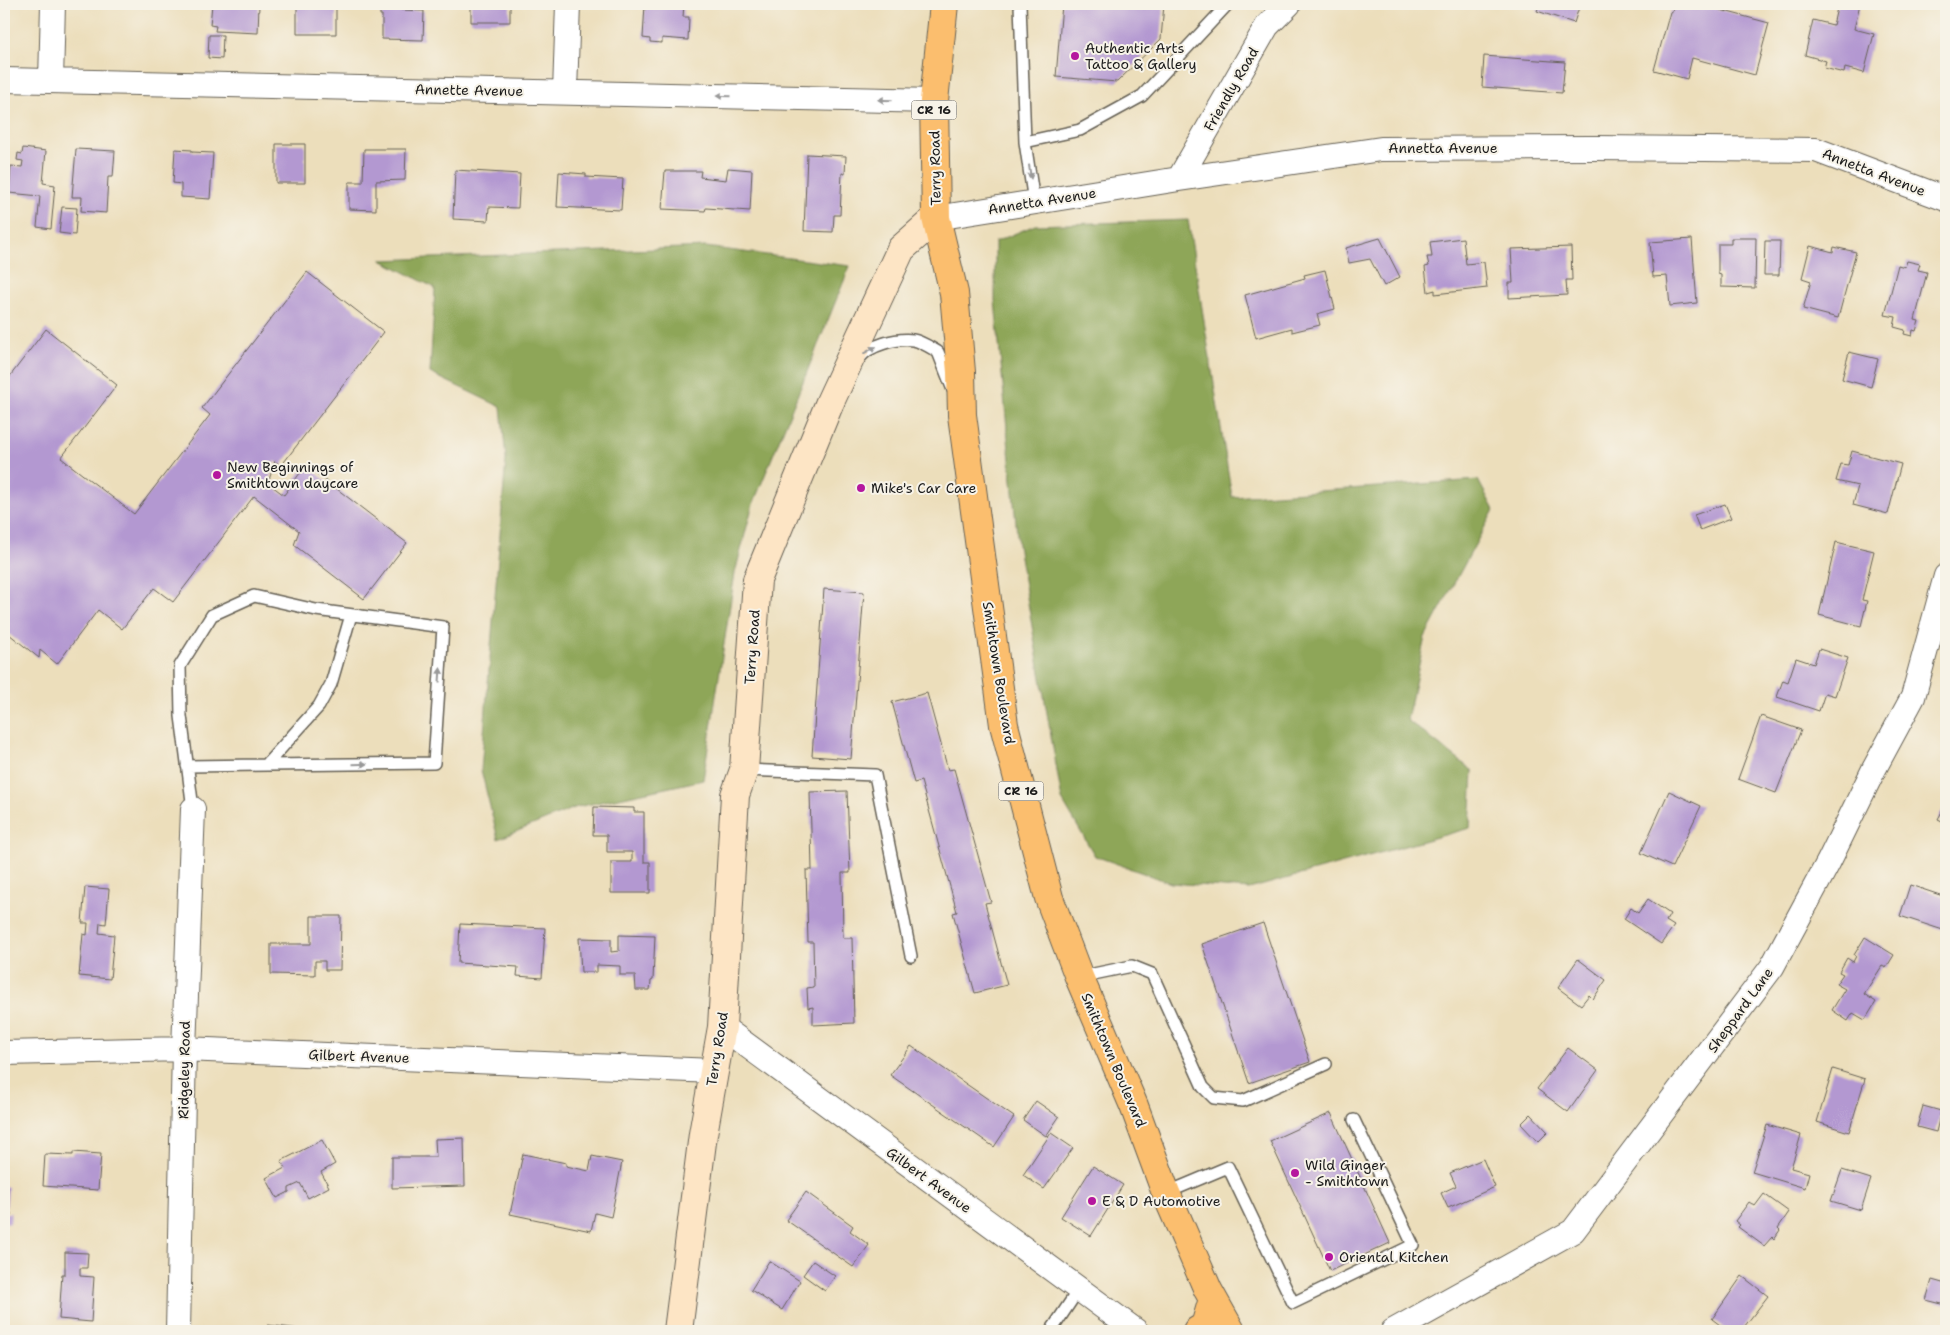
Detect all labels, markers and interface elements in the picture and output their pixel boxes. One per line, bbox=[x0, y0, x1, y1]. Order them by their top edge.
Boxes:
place label: Authentic Arts Tattoo & Gallery bbox=[1085, 39, 1197, 73]
street label: Friendly Road bbox=[1200, 44, 1262, 134]
marker: Authentic Arts Tattoo & Gallery bbox=[1069, 50, 1081, 62]
street label: Annette Avenue bbox=[415, 80, 523, 100]
one-way arrow bbox=[714, 92, 730, 100]
one-way arrow bbox=[877, 96, 893, 104]
road number: CR 16 bbox=[912, 100, 956, 120]
street label: Terry Road bbox=[925, 130, 945, 206]
street label: Annetta Avenue bbox=[1388, 139, 1498, 157]
street label: Annetta Avenue bbox=[1820, 144, 1928, 200]
one-way arrow bbox=[1026, 164, 1034, 180]
street label: Annetta Avenue bbox=[987, 184, 1097, 218]
one-way arrow bbox=[863, 346, 877, 354]
place label: New Beginnings of Smithtown daycare bbox=[227, 458, 359, 492]
marker: New Beginnings of Smithtown daycare bbox=[211, 469, 223, 481]
place label: Mike's Car Care bbox=[871, 479, 976, 497]
marker: Mike's Car Care bbox=[855, 482, 867, 494]
street label: Smithtown Boulevard bbox=[979, 600, 1019, 746]
street label: Terry Road bbox=[740, 609, 764, 685]
one-way arrow bbox=[437, 667, 445, 683]
one-way arrow bbox=[352, 760, 368, 768]
road number: CR 16 bbox=[998, 781, 1044, 800]
street label: Sheppard Lane bbox=[1703, 964, 1777, 1056]
street label: Smithtown Boulevard bbox=[1078, 990, 1151, 1130]
street label: Terry Road bbox=[702, 1010, 732, 1087]
street label: Ridgeley Road bbox=[174, 1021, 194, 1119]
street label: Gilbert Avenue bbox=[308, 1045, 410, 1067]
street label: Gilbert Avenue bbox=[883, 1143, 975, 1217]
place label: Wild Ginger - Smithtown bbox=[1305, 1156, 1389, 1190]
marker: Wild Ginger - Smithtown bbox=[1289, 1167, 1301, 1179]
place label: E & D Automotive bbox=[1102, 1192, 1221, 1210]
marker: E & D Automotive bbox=[1086, 1195, 1098, 1207]
place label: Oriental Kitchen bbox=[1339, 1248, 1449, 1266]
marker: Oriental Kitchen bbox=[1323, 1251, 1335, 1263]

